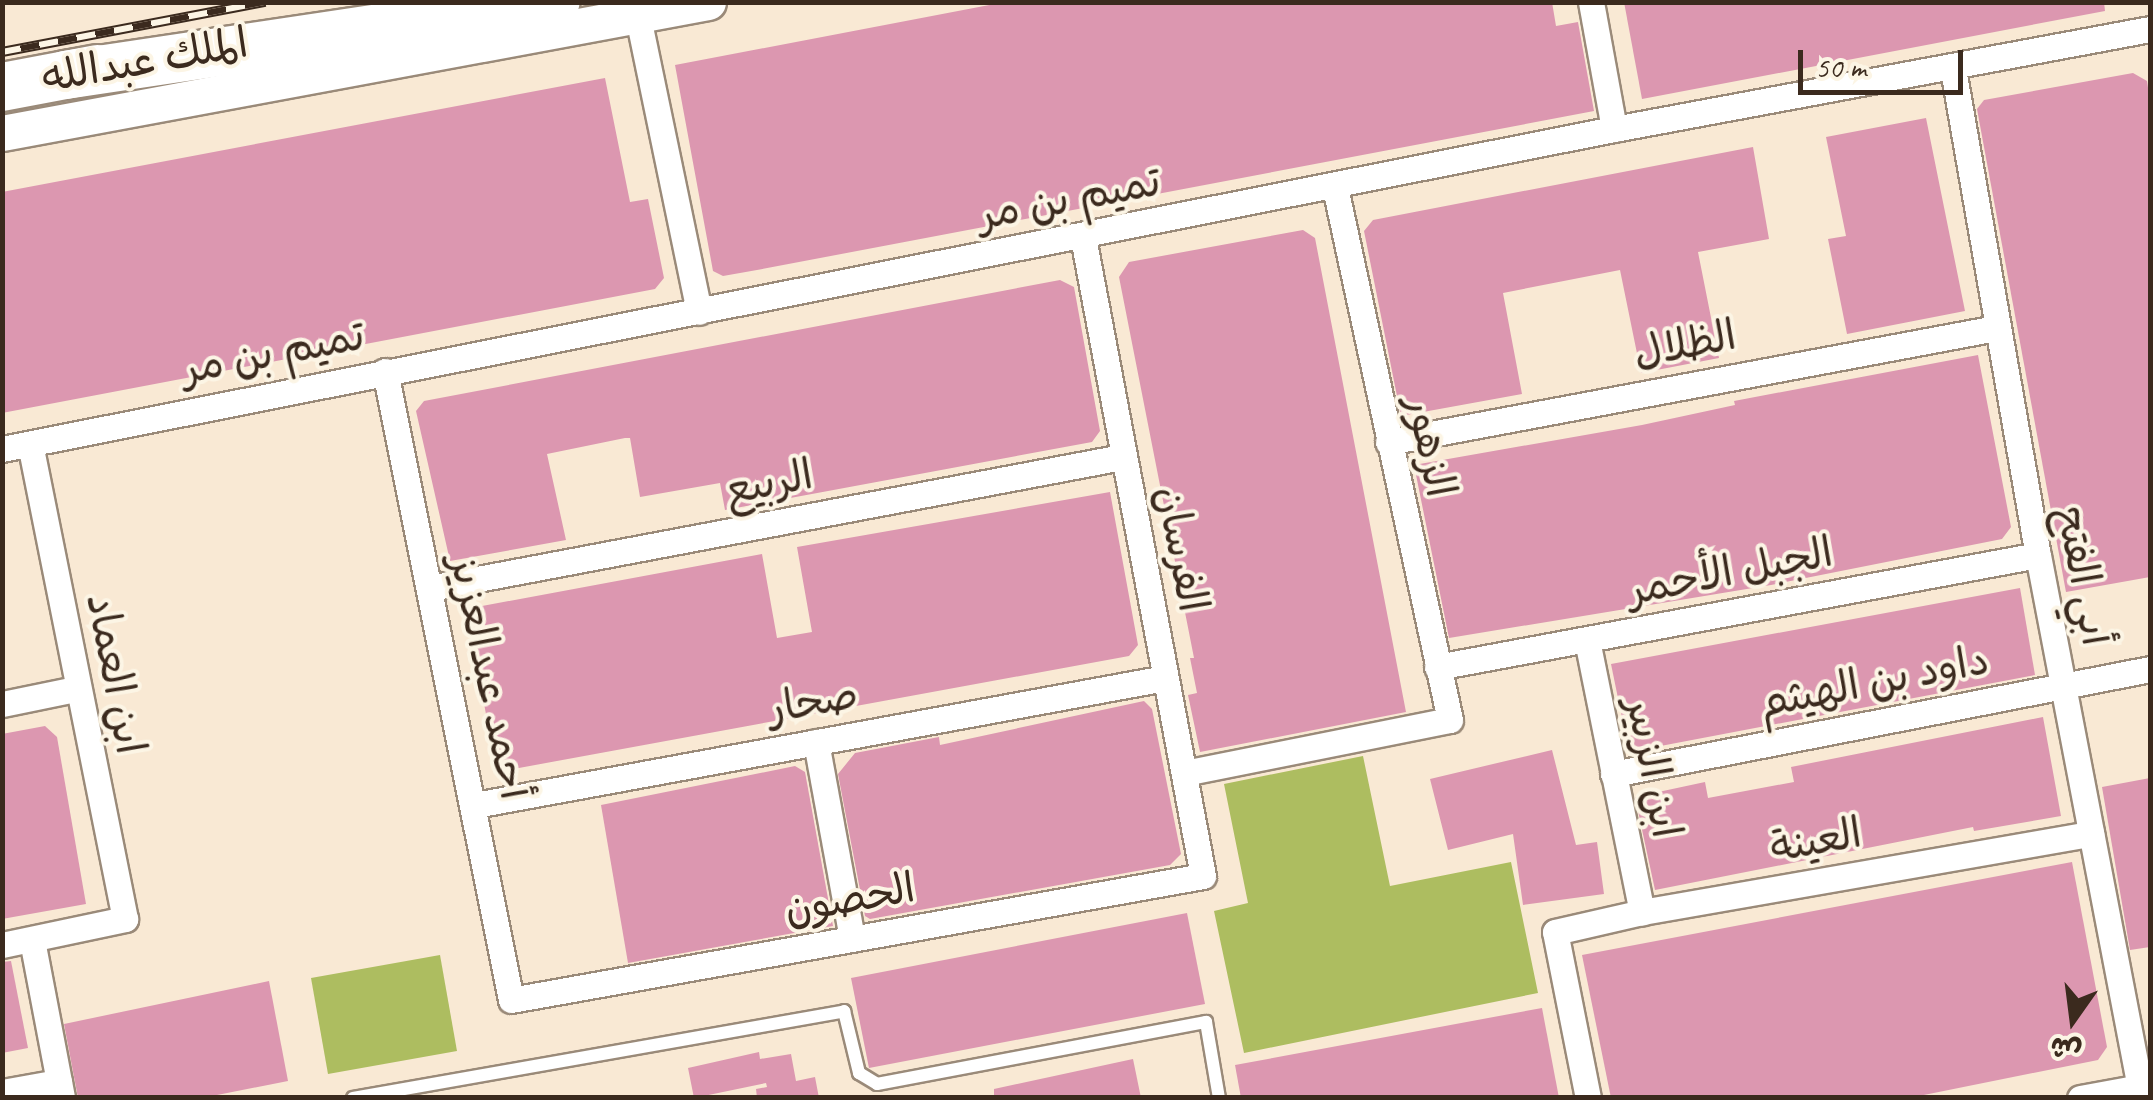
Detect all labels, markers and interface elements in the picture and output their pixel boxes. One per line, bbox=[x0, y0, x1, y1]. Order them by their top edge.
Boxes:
street label: الملك عبدالله bbox=[38, 18, 252, 104]
scale bar bbox=[1803, 30, 1968, 92]
text: 50 m bbox=[1815, 48, 1866, 86]
street label: تميم بن مر bbox=[973, 157, 1165, 241]
street label: الظلال bbox=[1629, 310, 1741, 380]
street label: تميم بن مر bbox=[177, 311, 369, 395]
street label: الزهور bbox=[1395, 390, 1465, 502]
street label: الربيع bbox=[721, 450, 817, 516]
street label: الفرسان bbox=[1144, 482, 1218, 616]
street label: أبي الفتح bbox=[2045, 502, 2121, 650]
street label: الجبل الأحمر bbox=[1623, 527, 1837, 617]
street label: أحمد عبدالعزيز bbox=[438, 550, 540, 804]
street label: ابن العماد bbox=[75, 589, 155, 759]
street label: داود بن الهيثم bbox=[1755, 635, 1993, 729]
street label: صحار bbox=[764, 669, 862, 735]
street label: ابن الزبير bbox=[1615, 694, 1691, 842]
street label: العينة bbox=[1766, 808, 1866, 874]
street label: الحصون bbox=[781, 863, 919, 935]
north arrow bbox=[2023, 970, 2123, 1070]
text: ش bbox=[2046, 1029, 2085, 1070]

